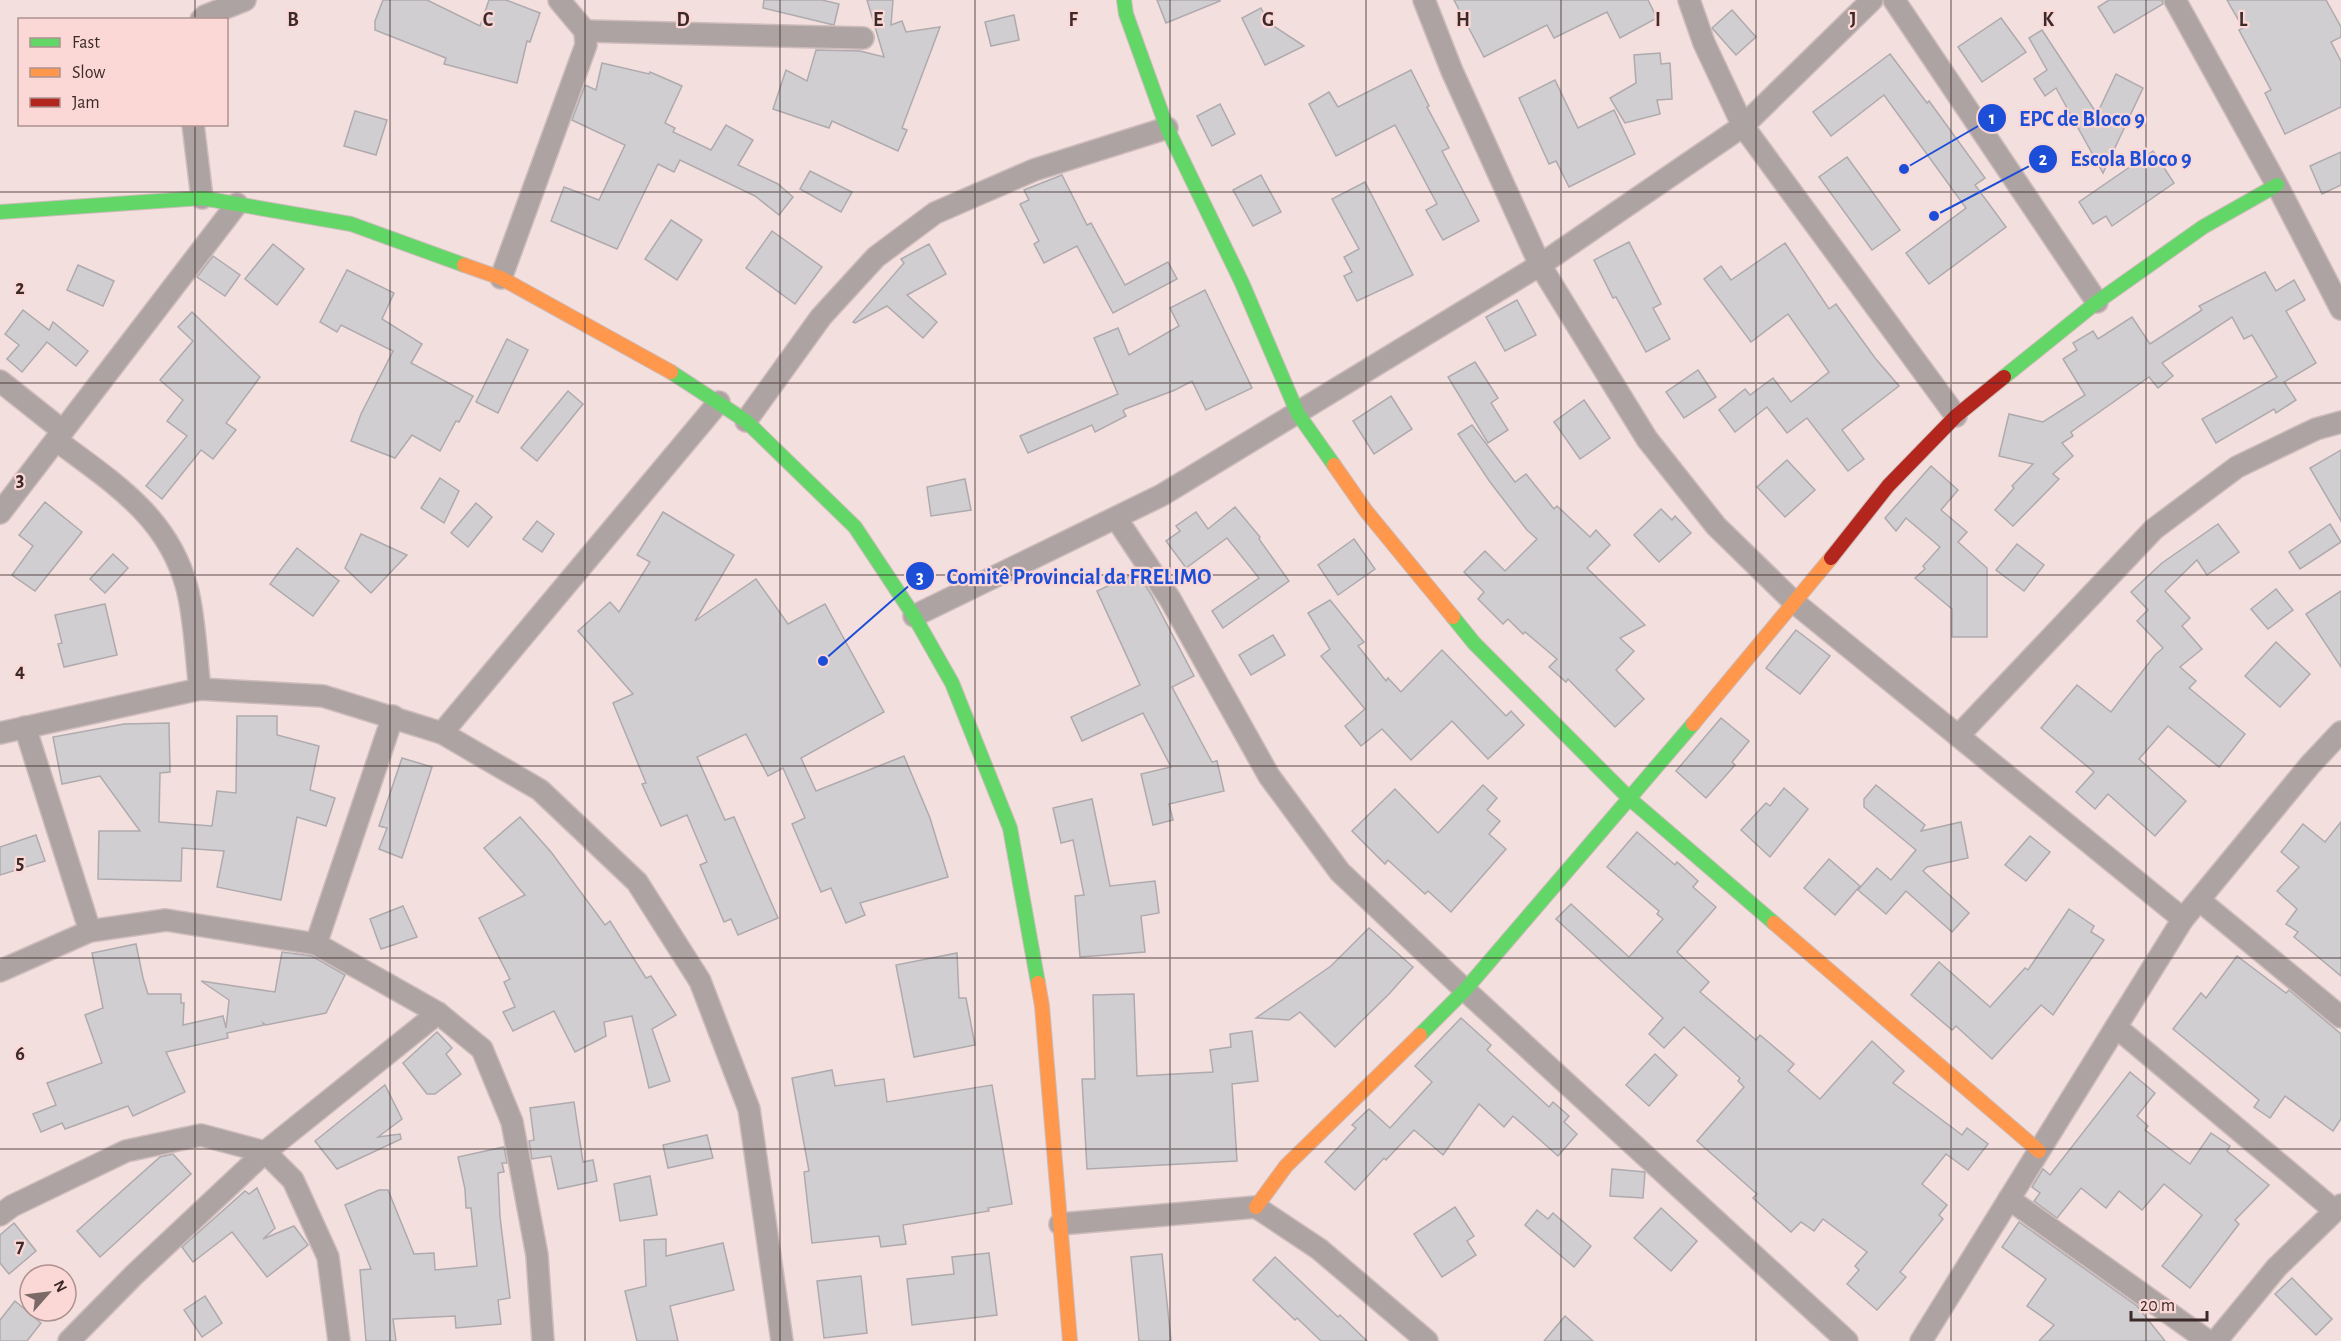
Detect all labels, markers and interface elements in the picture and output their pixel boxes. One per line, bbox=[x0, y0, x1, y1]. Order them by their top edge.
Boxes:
text: B bbox=[287, 10, 299, 30]
text: C bbox=[483, 10, 494, 30]
text: D bbox=[676, 10, 690, 30]
text: E bbox=[873, 10, 883, 30]
text: F bbox=[1068, 10, 1078, 30]
text: G bbox=[1262, 10, 1274, 30]
text: H bbox=[1456, 10, 1470, 30]
text: I bbox=[1655, 10, 1661, 30]
text: J bbox=[1850, 10, 1856, 30]
text: K bbox=[2042, 10, 2054, 30]
text: L bbox=[2239, 10, 2248, 30]
legend bbox=[18, 18, 228, 126]
text: Fast bbox=[72, 34, 100, 52]
text: Slow bbox=[72, 64, 105, 82]
text: Jam bbox=[72, 94, 100, 112]
callout: EPC de Bloco 9 bbox=[1977, 98, 2157, 138]
text: EPC de Bloco 9 bbox=[2019, 108, 2145, 130]
text: 1 bbox=[1989, 110, 1995, 128]
callout: Escola Bloco 9 bbox=[2028, 139, 2204, 179]
text: Escola Bloco 9 bbox=[2070, 148, 2192, 170]
text: 2 bbox=[2039, 151, 2048, 169]
text: 2 bbox=[15, 278, 25, 298]
text: 3 bbox=[16, 470, 24, 490]
callout: Comitê Provincial da FRELIMO bbox=[905, 556, 1224, 596]
text: Comitê Provincial da FRELIMO bbox=[947, 566, 1211, 588]
text: 3 bbox=[916, 569, 924, 587]
text: 4 bbox=[15, 661, 25, 681]
text: 5 bbox=[16, 853, 24, 873]
text: 6 bbox=[15, 1044, 25, 1064]
text: 7 bbox=[16, 1236, 25, 1256]
north arrow bbox=[18, 1263, 78, 1323]
text: N bbox=[51, 1278, 70, 1295]
scale bar bbox=[2131, 1284, 2208, 1322]
text: 20 m bbox=[2140, 1297, 2175, 1315]

